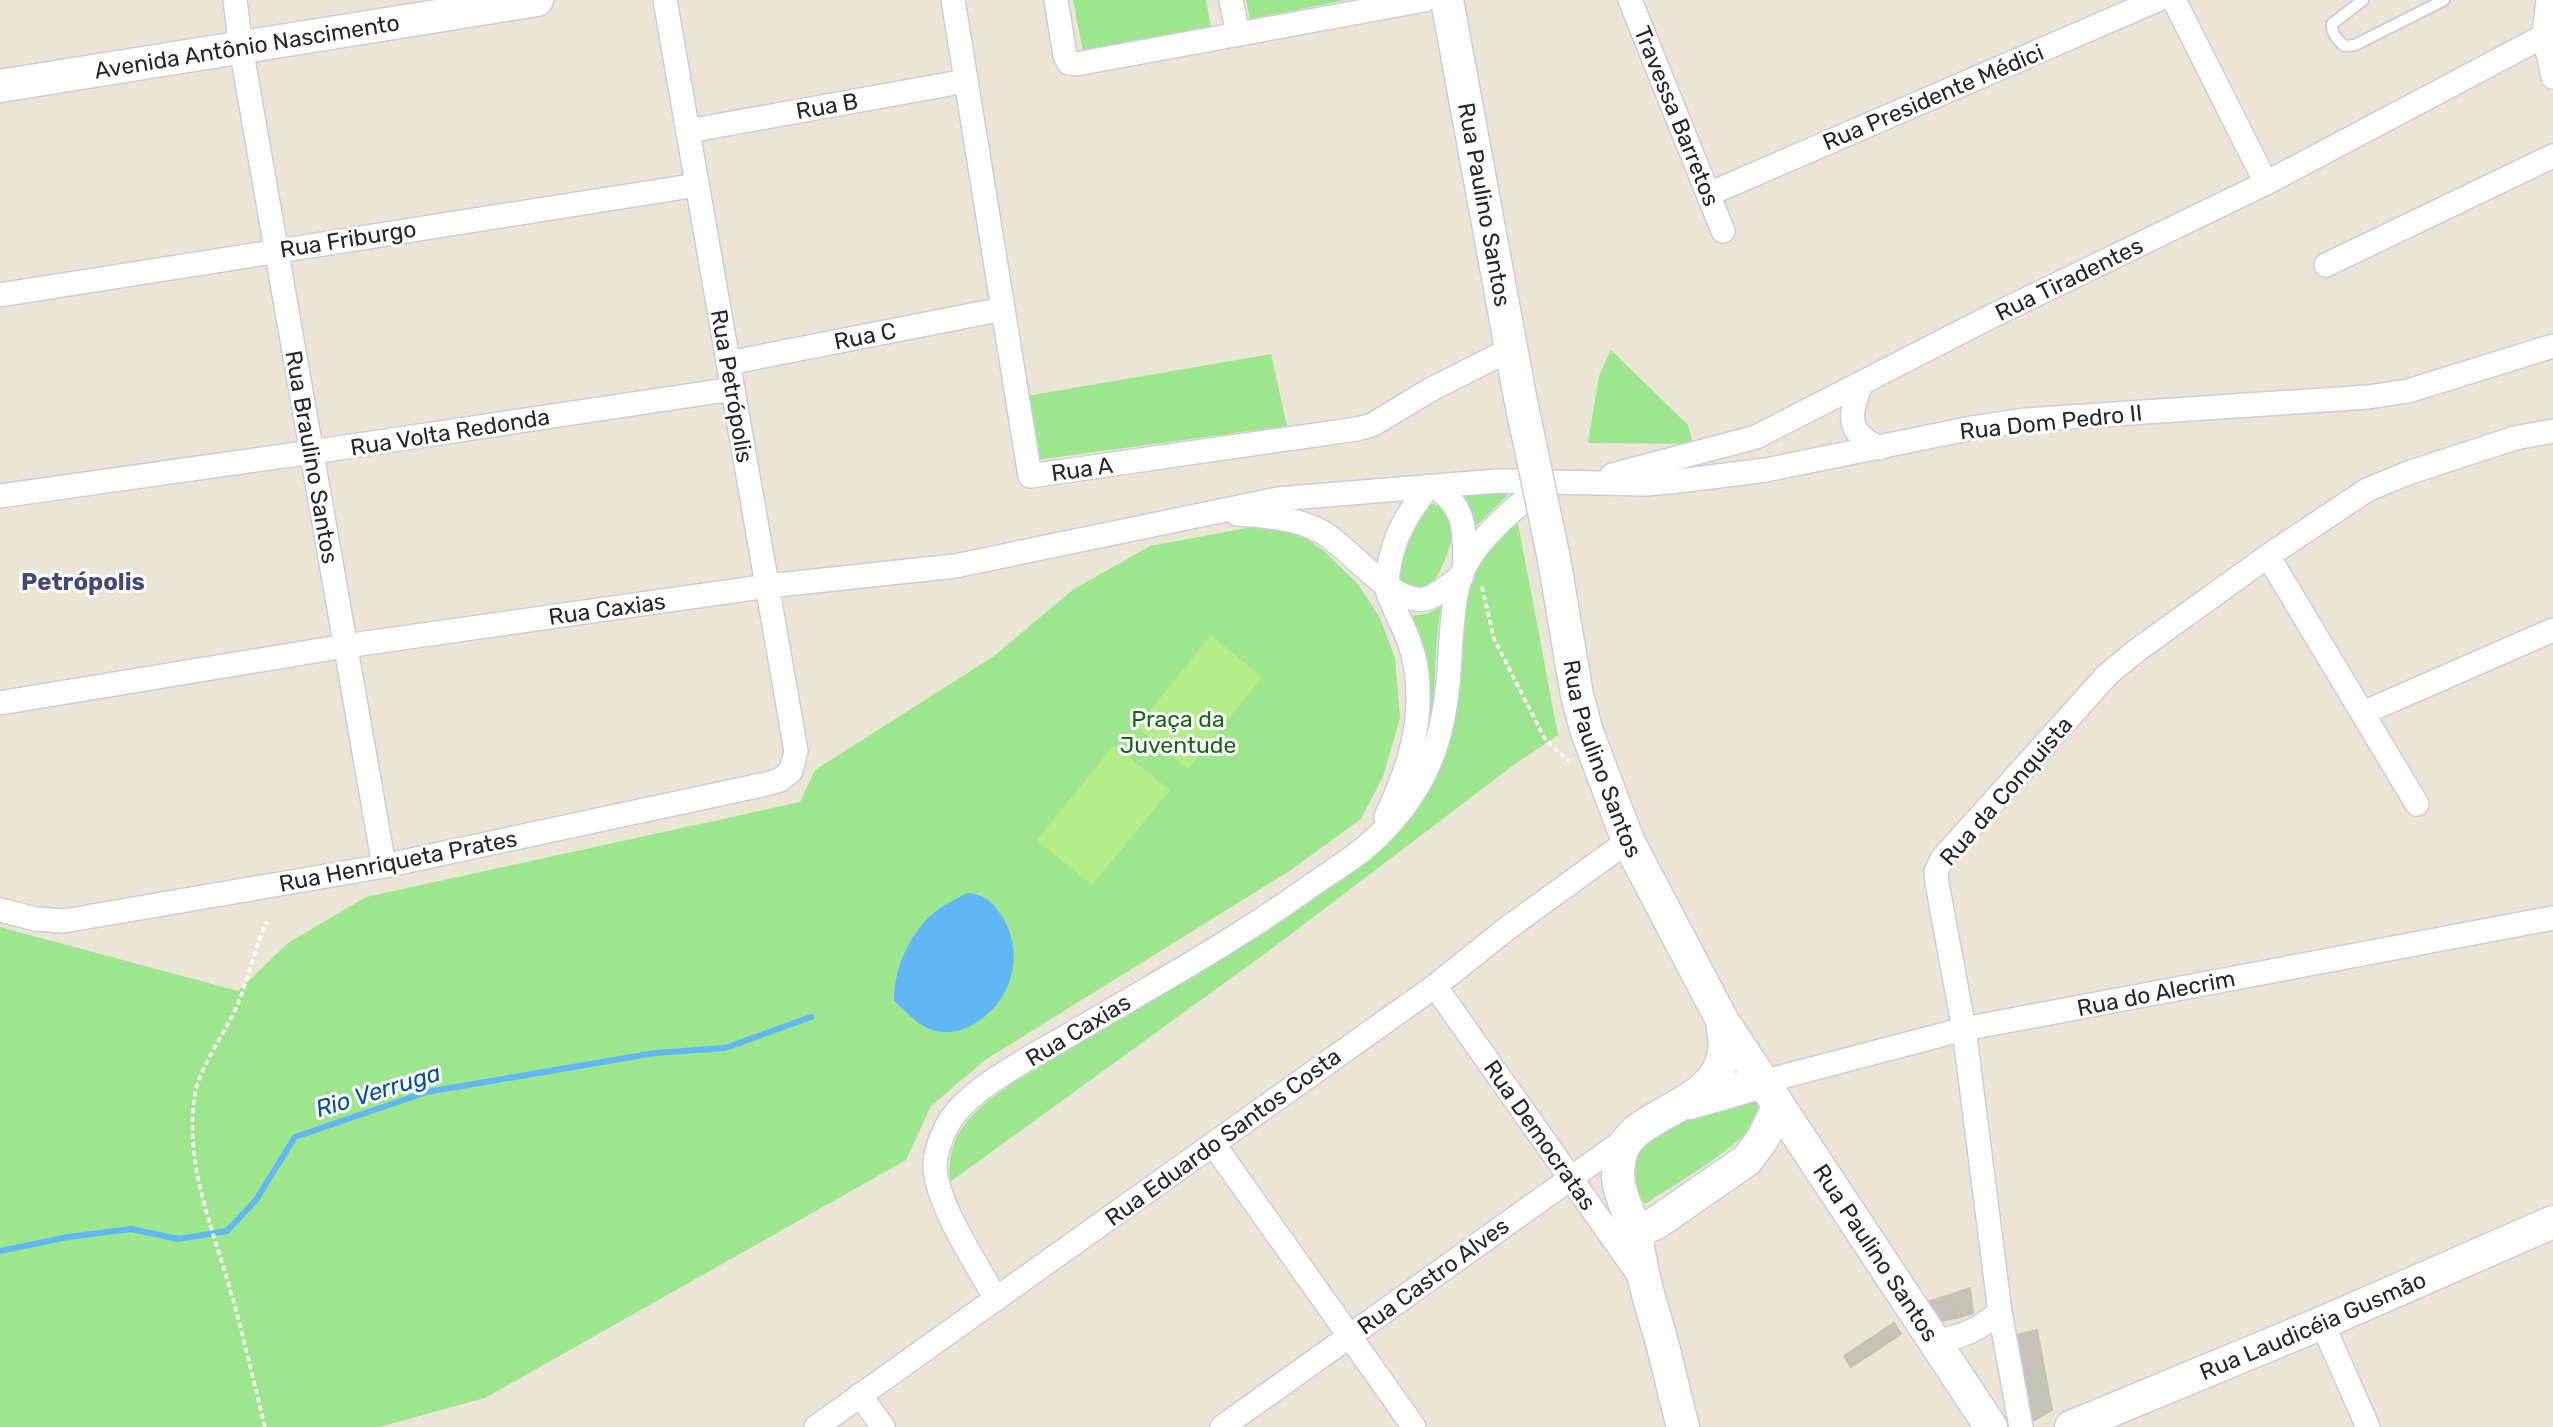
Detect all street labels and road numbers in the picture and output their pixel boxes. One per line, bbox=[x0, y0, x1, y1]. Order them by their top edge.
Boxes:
street label: Avenida Antônio Nascimento bbox=[92, 8, 401, 85]
street label: Travessa Barretos bbox=[1628, 22, 1726, 210]
street label: Rua Presidente Médici bbox=[1818, 38, 2048, 156]
street label: Rua B bbox=[794, 87, 860, 125]
street label: Rua Paulino Santos bbox=[1452, 100, 1517, 309]
street label: Rua Friburgo bbox=[278, 214, 418, 264]
street label: Rua Tiradentes bbox=[1991, 231, 2147, 327]
street label: Rua Petrópolis bbox=[705, 307, 759, 465]
street label: Rua C bbox=[832, 316, 898, 356]
street label: Rua Braulino Santos bbox=[279, 348, 345, 566]
street label: Rua Dom Pedro II bbox=[1958, 398, 2144, 446]
street label: Rua Volta Redonda bbox=[348, 402, 552, 462]
street label: Rua A bbox=[1049, 451, 1115, 487]
street label: Rua Caxias bbox=[547, 587, 667, 631]
street label: Rua Paulino Santos bbox=[1557, 658, 1648, 862]
street label: Rua da Conquista bbox=[1934, 711, 2078, 871]
street label: Rua Henriqueta Prates bbox=[277, 824, 519, 898]
street label: Rua do Alecrim bbox=[2075, 964, 2237, 1022]
street label: Rua Caxias bbox=[1020, 988, 1136, 1072]
street label: Rua Eduardo Santos Costa bbox=[1100, 1042, 1346, 1232]
street label: Rua Democratas bbox=[1478, 1055, 1602, 1215]
street label: Rua Paulino Santos bbox=[1807, 1159, 1945, 1347]
street label: Rua Castro Alves bbox=[1352, 1212, 1514, 1340]
street label: Rua Laudicéia Gusmão bbox=[2195, 1265, 2430, 1386]

